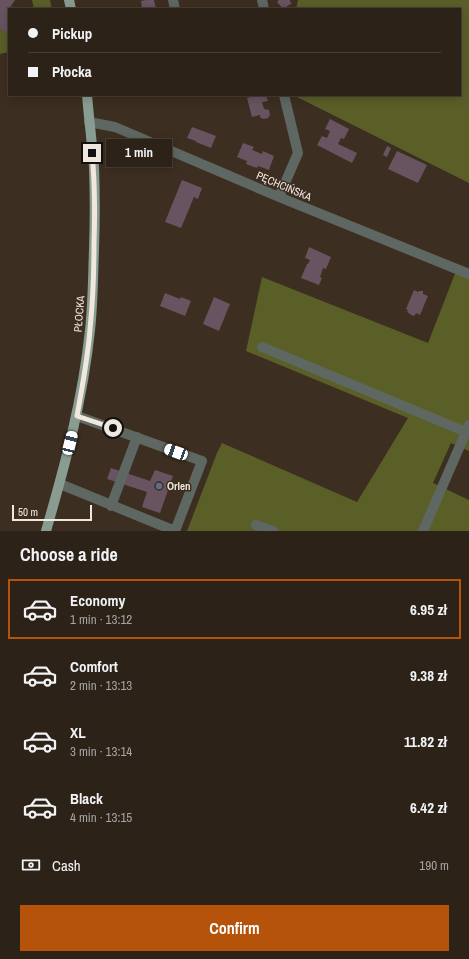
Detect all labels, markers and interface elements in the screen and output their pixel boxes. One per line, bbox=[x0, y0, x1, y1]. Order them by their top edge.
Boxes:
text: Pickup bbox=[52, 23, 92, 44]
text: Płocka bbox=[52, 61, 92, 82]
callout: 1 min bbox=[106, 139, 172, 167]
route end bbox=[83, 144, 101, 162]
text: 1 min bbox=[125, 144, 153, 161]
street label: PĘCHCIŃSKA bbox=[254, 168, 315, 204]
street label: PŁOCKA bbox=[70, 294, 88, 333]
route start bbox=[104, 419, 122, 437]
car bbox=[61, 430, 79, 456]
car bbox=[163, 442, 189, 462]
place label: Orlen bbox=[167, 479, 191, 493]
marker: Orlen bbox=[154, 481, 164, 491]
scale bar bbox=[12, 503, 92, 522]
text: 50 m bbox=[18, 505, 38, 519]
text: Choose a ride bbox=[20, 542, 118, 567]
text: Economy bbox=[70, 590, 125, 611]
icon: car bbox=[22, 591, 58, 627]
text: 6.95 zł bbox=[410, 599, 447, 620]
text: 1 min · 13:12 bbox=[70, 611, 132, 628]
text: Comfort bbox=[70, 656, 118, 677]
icon: car bbox=[22, 657, 58, 693]
text: 9.38 zł bbox=[410, 665, 447, 686]
text: 2 min · 13:13 bbox=[70, 677, 132, 694]
text: XL bbox=[70, 722, 86, 743]
icon: car bbox=[22, 723, 58, 759]
text: 11.82 zł bbox=[404, 731, 447, 752]
text: 3 min · 13:14 bbox=[70, 743, 132, 760]
text: Black bbox=[70, 788, 103, 809]
icon: car bbox=[22, 789, 58, 825]
text: 6.42 zł bbox=[410, 797, 447, 818]
text: 4 min · 13:15 bbox=[70, 809, 132, 826]
icon: cash bbox=[20, 854, 42, 876]
text: Cash bbox=[52, 855, 81, 876]
text: 190 m bbox=[419, 857, 449, 874]
button: Confirm bbox=[20, 905, 449, 951]

